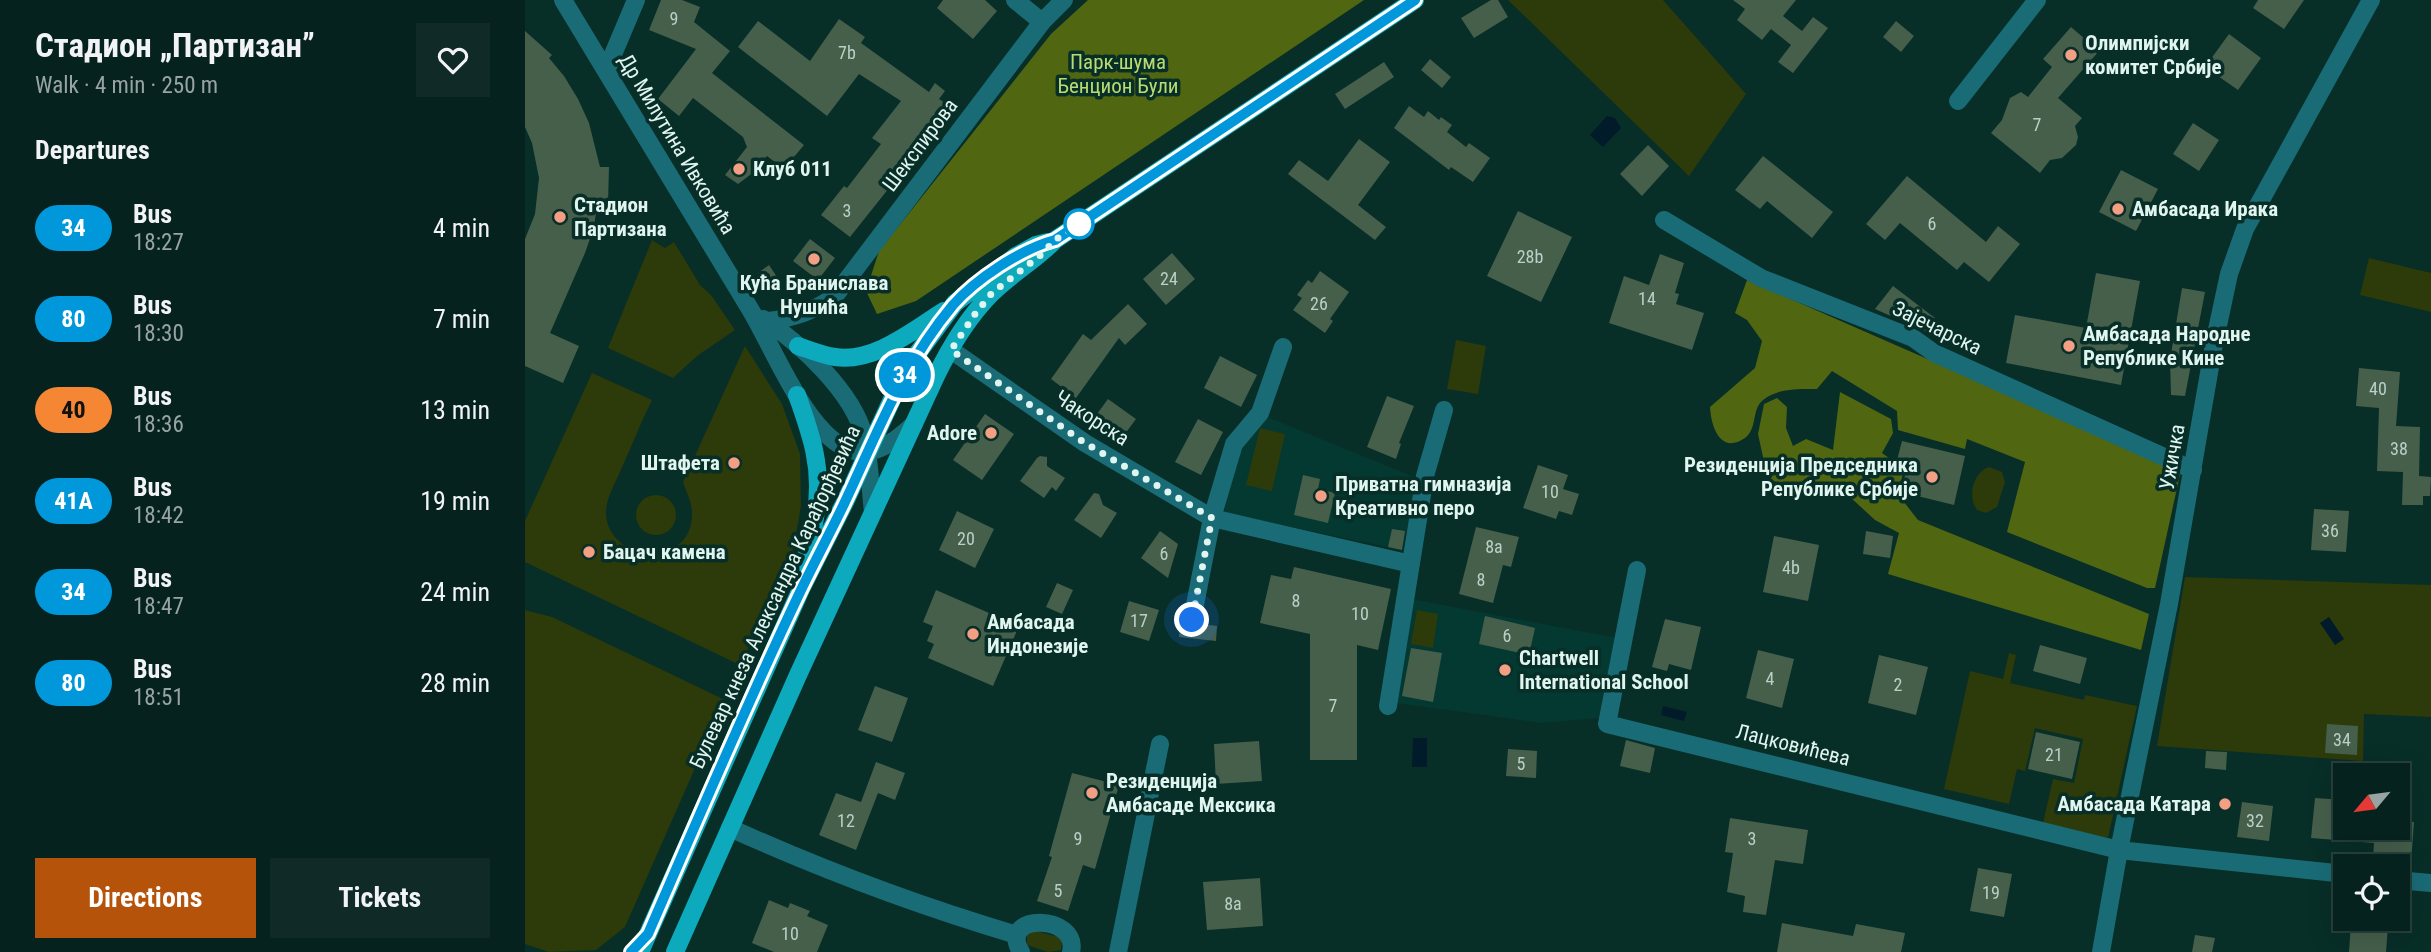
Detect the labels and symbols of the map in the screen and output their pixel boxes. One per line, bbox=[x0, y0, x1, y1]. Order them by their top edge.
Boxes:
house number: 9 bbox=[670, 8, 678, 29]
place label: Олимпијски комитет Србије bbox=[2085, 31, 2221, 79]
house number: 7b bbox=[838, 42, 856, 63]
marker: Олимпијски комитет Србије bbox=[2063, 47, 2079, 63]
street label: Др Милутина Ивковића bbox=[614, 50, 740, 238]
park label: Парк-шума Бенцион Були bbox=[1057, 50, 1179, 98]
street label: Шекспирова bbox=[877, 94, 963, 196]
house number: 7 bbox=[2033, 114, 2042, 135]
place label: Клуб 011 bbox=[753, 157, 832, 181]
marker: Клуб 011 bbox=[731, 161, 747, 177]
place label: Стадион Партизана bbox=[574, 193, 667, 241]
place label: Амбасада Ирака bbox=[2132, 197, 2278, 221]
house number: 3 bbox=[843, 200, 851, 221]
marker: Амбасада Ирака bbox=[2110, 201, 2126, 217]
marker: Стадион Партизана bbox=[552, 209, 568, 225]
unlabelled marker bbox=[1064, 209, 1094, 239]
house number: 6 bbox=[1928, 213, 1936, 234]
house number: 28b bbox=[1517, 246, 1543, 267]
marker: Кућа Бранислава Нушића bbox=[806, 251, 822, 267]
house number: 24 bbox=[1160, 268, 1178, 289]
place label: Кућа Бранислава Нушића bbox=[740, 271, 888, 319]
house number: 14 bbox=[1638, 288, 1656, 309]
house number: 26 bbox=[1310, 293, 1328, 314]
street label: Зајечарска bbox=[1889, 296, 1985, 360]
place label: Амбасада Народне Републике Кине bbox=[2083, 322, 2251, 370]
marker: Амбасада Народне Републике Кине bbox=[2061, 338, 2077, 354]
line badge: 34 bbox=[873, 352, 937, 398]
house number: 40 bbox=[2369, 378, 2387, 399]
street label: Чакорска bbox=[1051, 385, 1133, 451]
place label: Adore bbox=[927, 421, 977, 445]
street label: Булевар кнеза Александра Карађорђевића bbox=[685, 422, 865, 772]
street label: Ужичка bbox=[2154, 422, 2190, 492]
marker: Adore bbox=[983, 425, 999, 441]
house number: 38 bbox=[2390, 438, 2408, 459]
place label: Штафета bbox=[641, 451, 720, 475]
place label: Резиденција Председника Републике Србије bbox=[1684, 453, 1918, 501]
marker: Штафета bbox=[726, 455, 742, 471]
marker: Резиденција Председника Републике Србије bbox=[1924, 469, 1940, 485]
place label: Приватна гимназија Креативно перо bbox=[1335, 472, 1511, 520]
house number: 10 bbox=[1541, 481, 1559, 502]
marker: Приватна гимназија Креативно перо bbox=[1313, 488, 1329, 504]
house number: 36 bbox=[2321, 520, 2339, 541]
house number: 20 bbox=[957, 528, 975, 549]
house number: 8a bbox=[1485, 536, 1503, 557]
place label: Бацач камена bbox=[603, 540, 726, 564]
house number: 6 bbox=[1160, 543, 1168, 564]
marker: Бацач камена bbox=[581, 544, 597, 560]
house number: 4b bbox=[1782, 557, 1800, 578]
house number: 8 bbox=[1477, 569, 1485, 590]
house number: 8 bbox=[1292, 590, 1300, 611]
your location bbox=[1174, 602, 1209, 637]
house number: 10 bbox=[1351, 603, 1369, 624]
place label: Амбасада Индонезије bbox=[987, 610, 1088, 658]
house number: 17 bbox=[1130, 610, 1148, 631]
house number: 6 bbox=[1503, 625, 1511, 646]
marker: Амбасада Индонезије bbox=[965, 626, 981, 642]
place label: Chartwell International School bbox=[1519, 646, 1689, 694]
marker: Chartwell International School bbox=[1497, 662, 1513, 678]
house number: 4 bbox=[1766, 668, 1775, 689]
house number: 2 bbox=[1894, 674, 1903, 695]
house number: 7 bbox=[1329, 695, 1338, 716]
street label: Лацковићева bbox=[1734, 719, 1852, 771]
house number: 34 bbox=[2333, 729, 2351, 750]
house number: 21 bbox=[2045, 744, 2063, 765]
house number: 5 bbox=[1517, 753, 1526, 774]
north arrow bbox=[2333, 763, 2410, 840]
place label: Резиденција Амбасаде Мексика bbox=[1106, 769, 1276, 817]
marker: Резиденција Амбасаде Мексика bbox=[1084, 785, 1100, 801]
place label: Амбасада Катара bbox=[2057, 792, 2211, 816]
marker: Амбасада Катара bbox=[2217, 796, 2233, 812]
house number: 12 bbox=[837, 810, 855, 831]
house number: 32 bbox=[2246, 810, 2264, 831]
house number: 9 bbox=[1074, 828, 1082, 849]
house number: 3 bbox=[1748, 828, 1756, 849]
house number: 5 bbox=[1054, 880, 1063, 901]
house number: 19 bbox=[1982, 882, 2000, 903]
house number: 8a bbox=[1224, 893, 1242, 914]
house number: 10 bbox=[781, 923, 799, 944]

